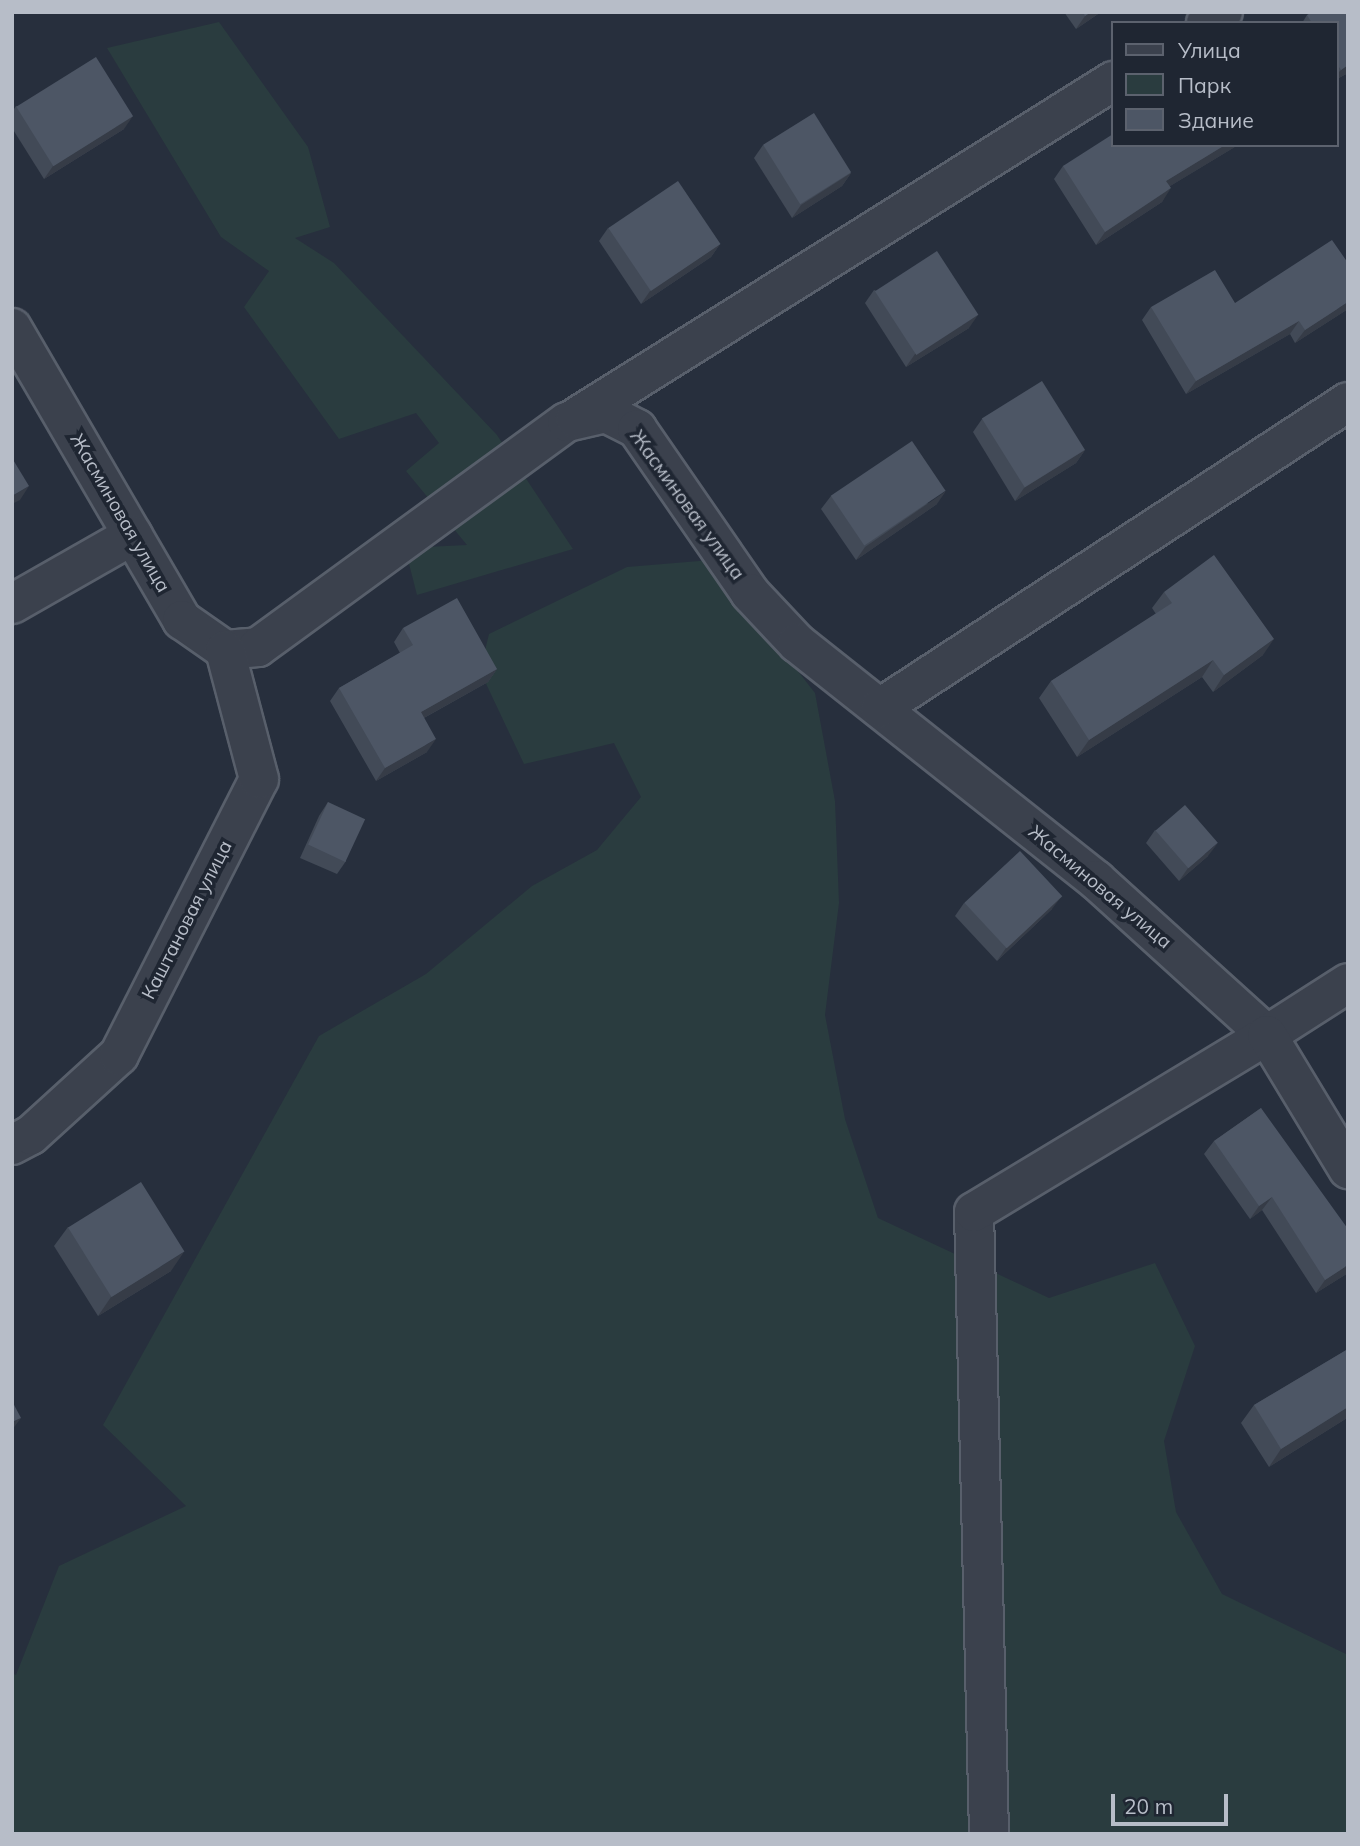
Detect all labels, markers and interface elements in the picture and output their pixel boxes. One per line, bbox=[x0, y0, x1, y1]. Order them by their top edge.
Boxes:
legend bbox=[1112, 21, 1339, 147]
text: Улица bbox=[1178, 37, 1241, 63]
text: Парк bbox=[1178, 72, 1231, 98]
text: Здание bbox=[1178, 107, 1254, 133]
street label: Жасминовая улица bbox=[625, 426, 749, 584]
street label: Жасминовая улица bbox=[65, 430, 175, 596]
street label: Жасминовая улица bbox=[1024, 821, 1176, 953]
street label: Каштановая улица bbox=[137, 837, 237, 1003]
scale bar bbox=[1115, 1780, 1232, 1824]
text: 20 m bbox=[1124, 1793, 1173, 1819]

